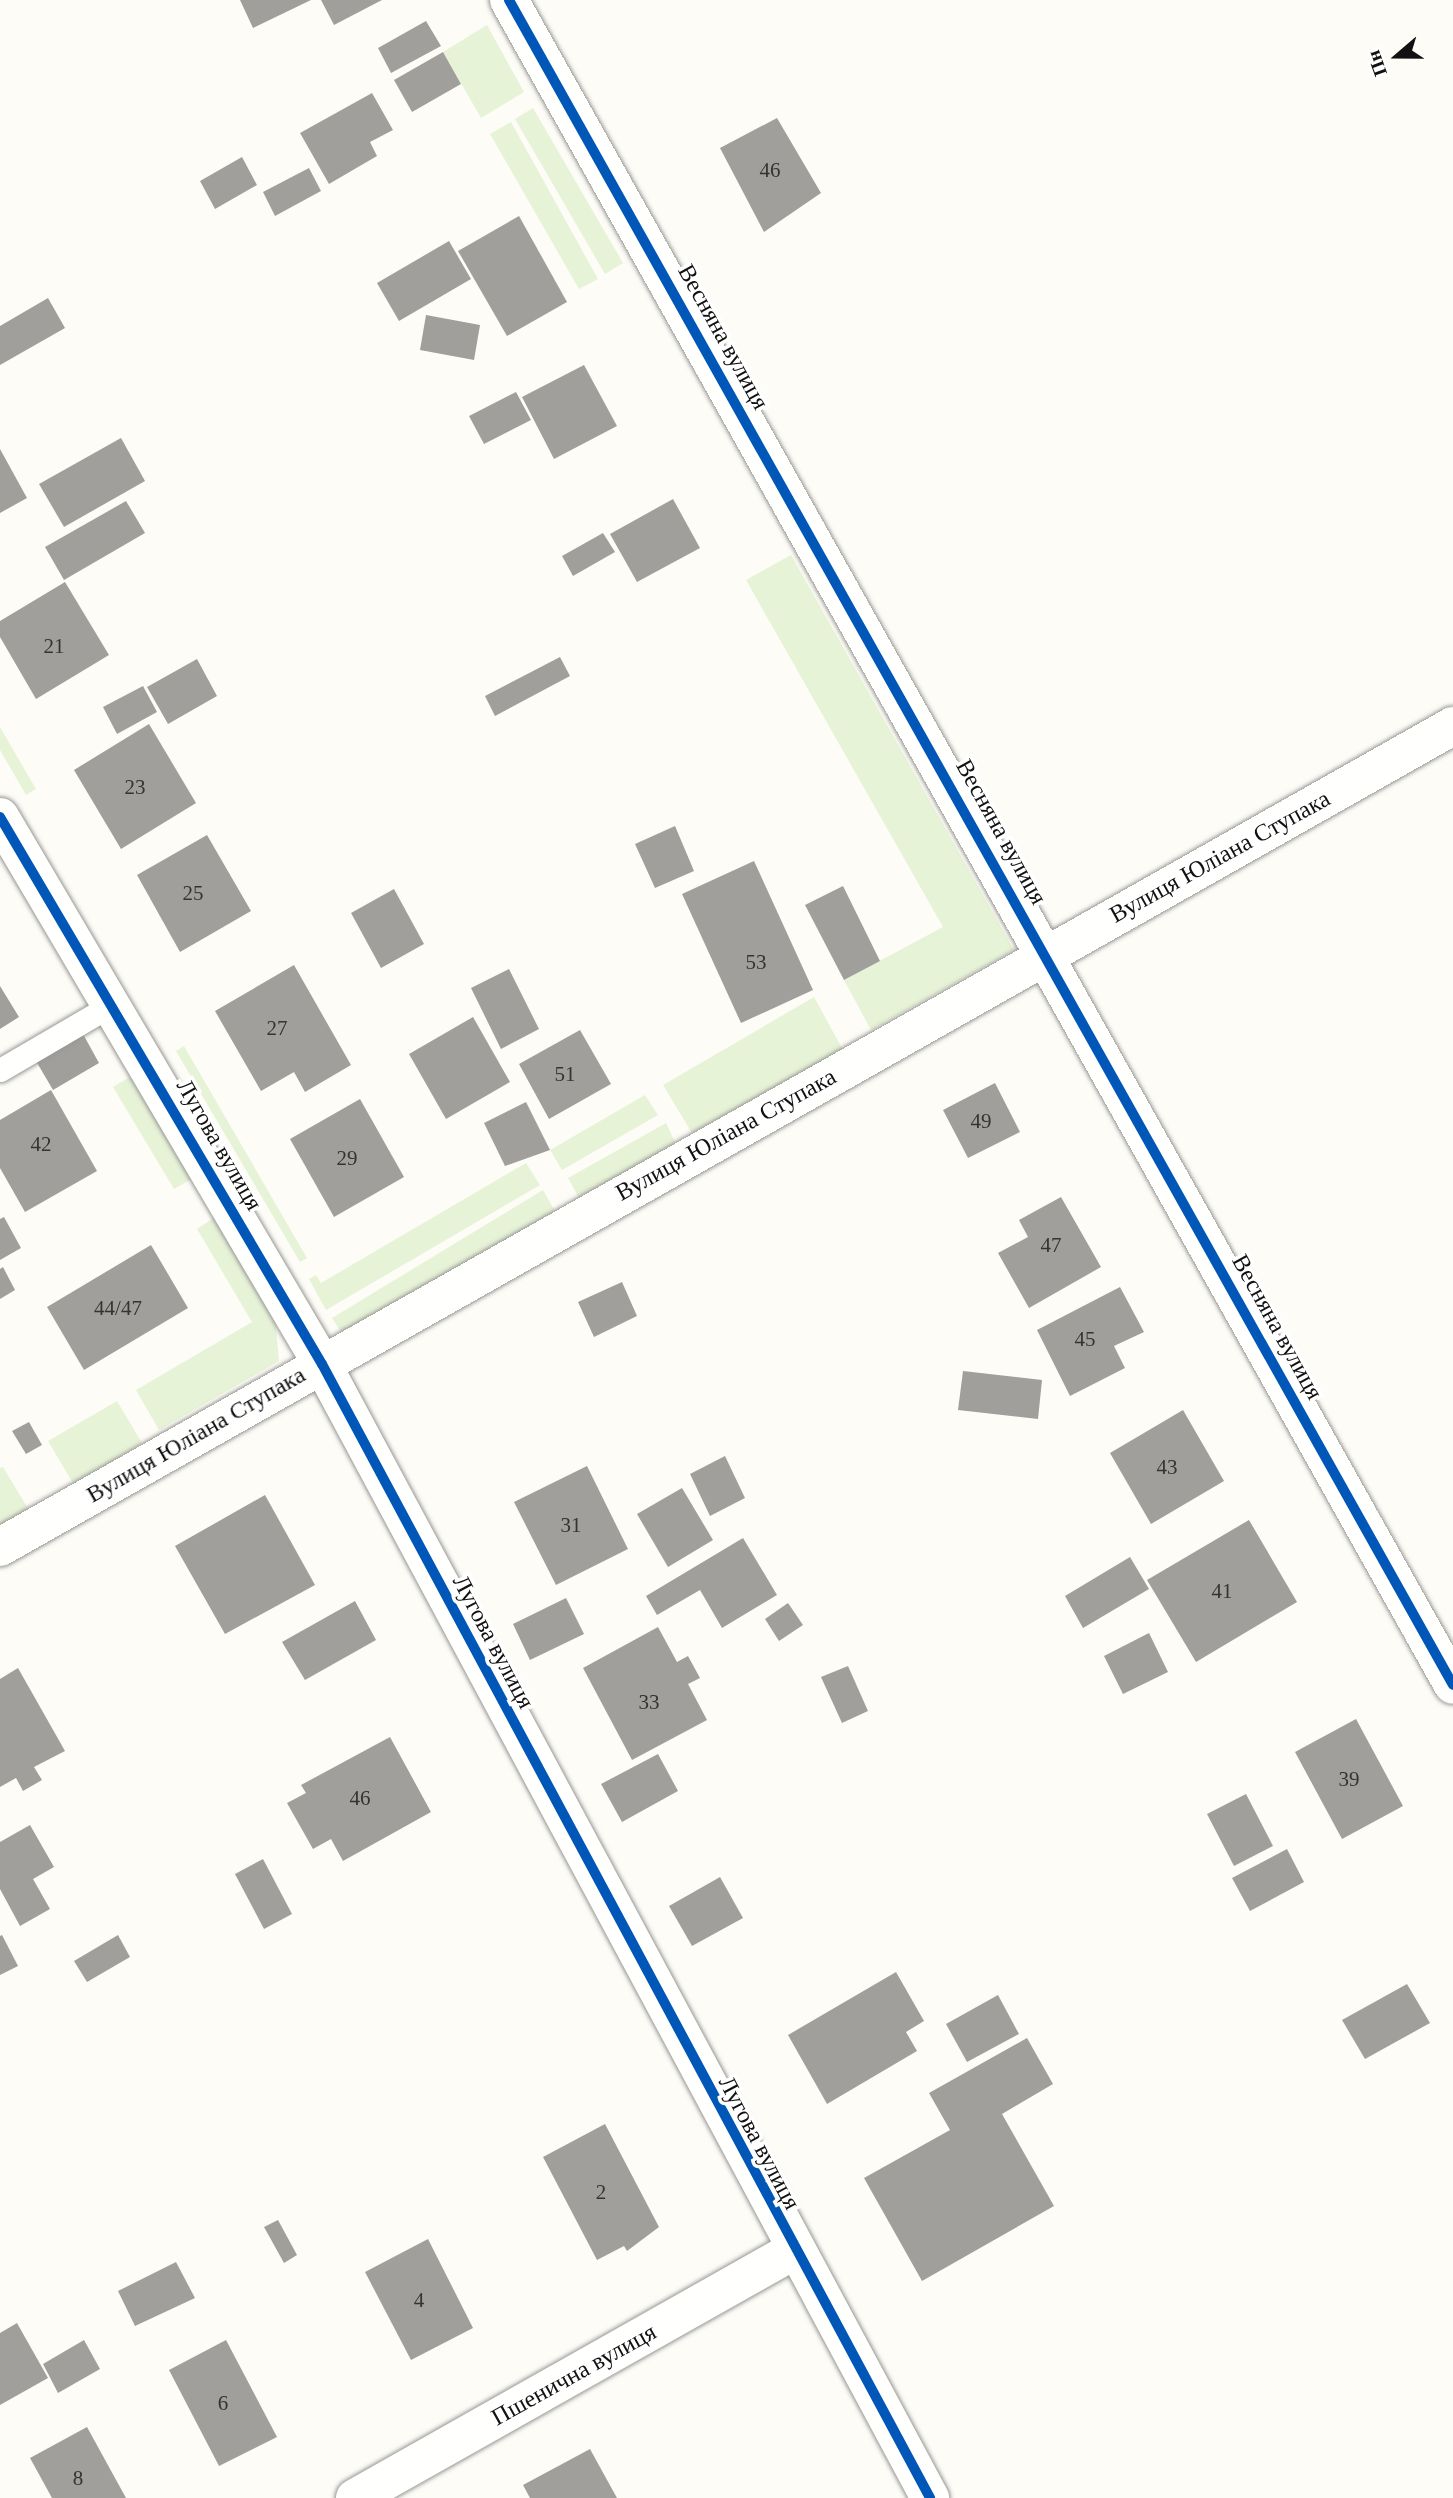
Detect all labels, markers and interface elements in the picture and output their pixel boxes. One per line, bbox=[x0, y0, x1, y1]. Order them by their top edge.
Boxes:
north arrow bbox=[1362, 21, 1432, 91]
text: Пн bbox=[1363, 48, 1391, 79]
house number: 46 bbox=[760, 157, 780, 183]
street label: Весняна вулиця bbox=[671, 259, 775, 415]
house number: 21 bbox=[44, 633, 64, 659]
street label: Весняна вулиця bbox=[949, 754, 1053, 910]
house number: 23 bbox=[124, 774, 146, 800]
street label: Вулиця Юліана Ступака bbox=[1105, 784, 1335, 930]
house number: 25 bbox=[182, 880, 204, 906]
house number: 53 bbox=[746, 949, 766, 975]
house number: 27 bbox=[266, 1015, 288, 1041]
house number: 51 bbox=[554, 1061, 576, 1087]
street label: Вулиця Юліана Ступака bbox=[611, 1062, 841, 1208]
street label: Лугова вулиця bbox=[170, 1074, 268, 1216]
house number: 49 bbox=[970, 1108, 992, 1134]
house number: 42 bbox=[30, 1131, 52, 1157]
house number: 29 bbox=[336, 1145, 358, 1171]
house number: 47 bbox=[1040, 1232, 1062, 1258]
street label: Весняна вулиця bbox=[1225, 1249, 1329, 1405]
house number: 44/47 bbox=[94, 1295, 142, 1321]
house number: 45 bbox=[1074, 1326, 1096, 1352]
street label: Вулиця Юліана Ступака bbox=[82, 1361, 310, 1509]
house number: 43 bbox=[1156, 1454, 1178, 1480]
house number: 31 bbox=[560, 1512, 582, 1538]
street label: Лугова вулиця bbox=[446, 1570, 540, 1714]
house number: 41 bbox=[1212, 1578, 1232, 1604]
house number: 33 bbox=[638, 1689, 660, 1715]
house number: 39 bbox=[1338, 1766, 1360, 1792]
house number: 46 bbox=[350, 1785, 370, 1811]
street label: Лугова вулиця bbox=[712, 2071, 806, 2215]
house number: 2 bbox=[596, 2179, 606, 2205]
house number: 4 bbox=[414, 2287, 424, 2313]
street label: Пшенична вулиця bbox=[487, 2318, 661, 2432]
house number: 6 bbox=[218, 2390, 228, 2416]
house number: 8 bbox=[73, 2465, 83, 2491]

